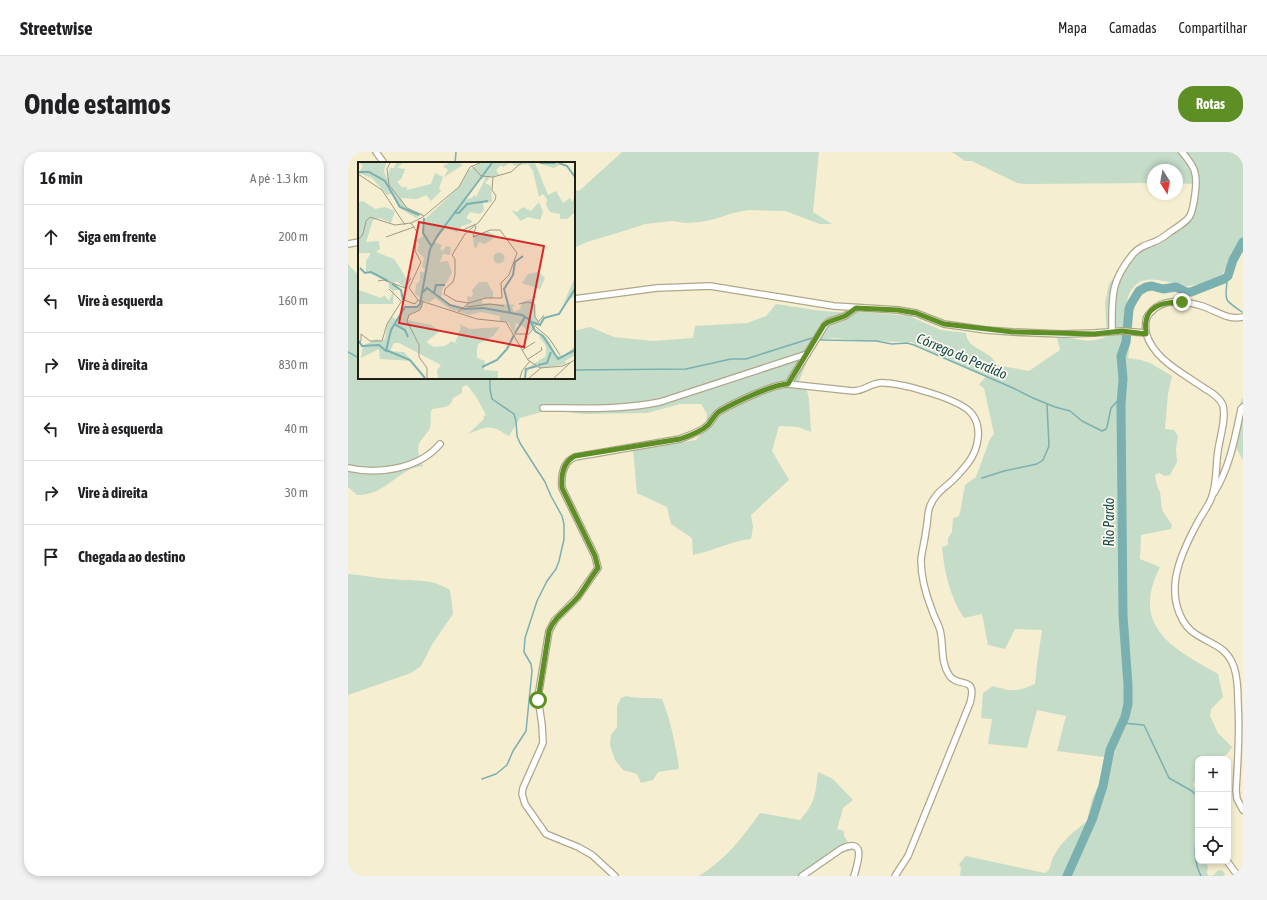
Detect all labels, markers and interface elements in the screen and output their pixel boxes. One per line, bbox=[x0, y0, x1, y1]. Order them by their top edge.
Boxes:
text: Streetwise bbox=[20, 17, 93, 39]
text: Mapa bbox=[1058, 20, 1087, 36]
text: Camadas bbox=[1109, 20, 1157, 36]
text: Compartilhar bbox=[1179, 20, 1247, 36]
button: Rotas bbox=[1178, 86, 1243, 122]
text: Onde estamos bbox=[24, 88, 171, 120]
inset map bbox=[358, 162, 575, 379]
north arrow bbox=[1147, 164, 1183, 200]
text: 16 min bbox=[40, 168, 83, 188]
text: A pé · 1.3 km bbox=[250, 171, 308, 186]
icon: ahead bbox=[40, 226, 62, 248]
text: Siga em frente bbox=[78, 228, 156, 245]
text: 200 m bbox=[279, 229, 308, 244]
icon: left bbox=[40, 290, 62, 312]
text: Vire à esquerda bbox=[78, 292, 163, 309]
text: 160 m bbox=[279, 293, 308, 308]
route end bbox=[1173, 293, 1191, 311]
water label: Córrego do Perdido bbox=[914, 330, 1010, 382]
icon: right bbox=[40, 354, 62, 376]
text: Vire à direita bbox=[78, 356, 148, 373]
text: 830 m bbox=[279, 357, 308, 372]
icon: left bbox=[40, 418, 62, 440]
text: Vire à esquerda bbox=[78, 420, 163, 437]
text: 40 m bbox=[285, 421, 308, 436]
icon: right bbox=[40, 482, 62, 504]
text: Vire à direita bbox=[78, 484, 148, 501]
text: 30 m bbox=[285, 485, 308, 500]
water label: Rio Pardo bbox=[1101, 497, 1117, 546]
icon: arrive bbox=[40, 546, 62, 568]
text: Chegada ao destino bbox=[78, 548, 186, 565]
route start bbox=[529, 691, 547, 709]
map controls bbox=[1195, 756, 1231, 864]
button: + bbox=[1195, 756, 1231, 792]
button: − bbox=[1195, 792, 1231, 828]
button: locate bbox=[1195, 828, 1231, 864]

